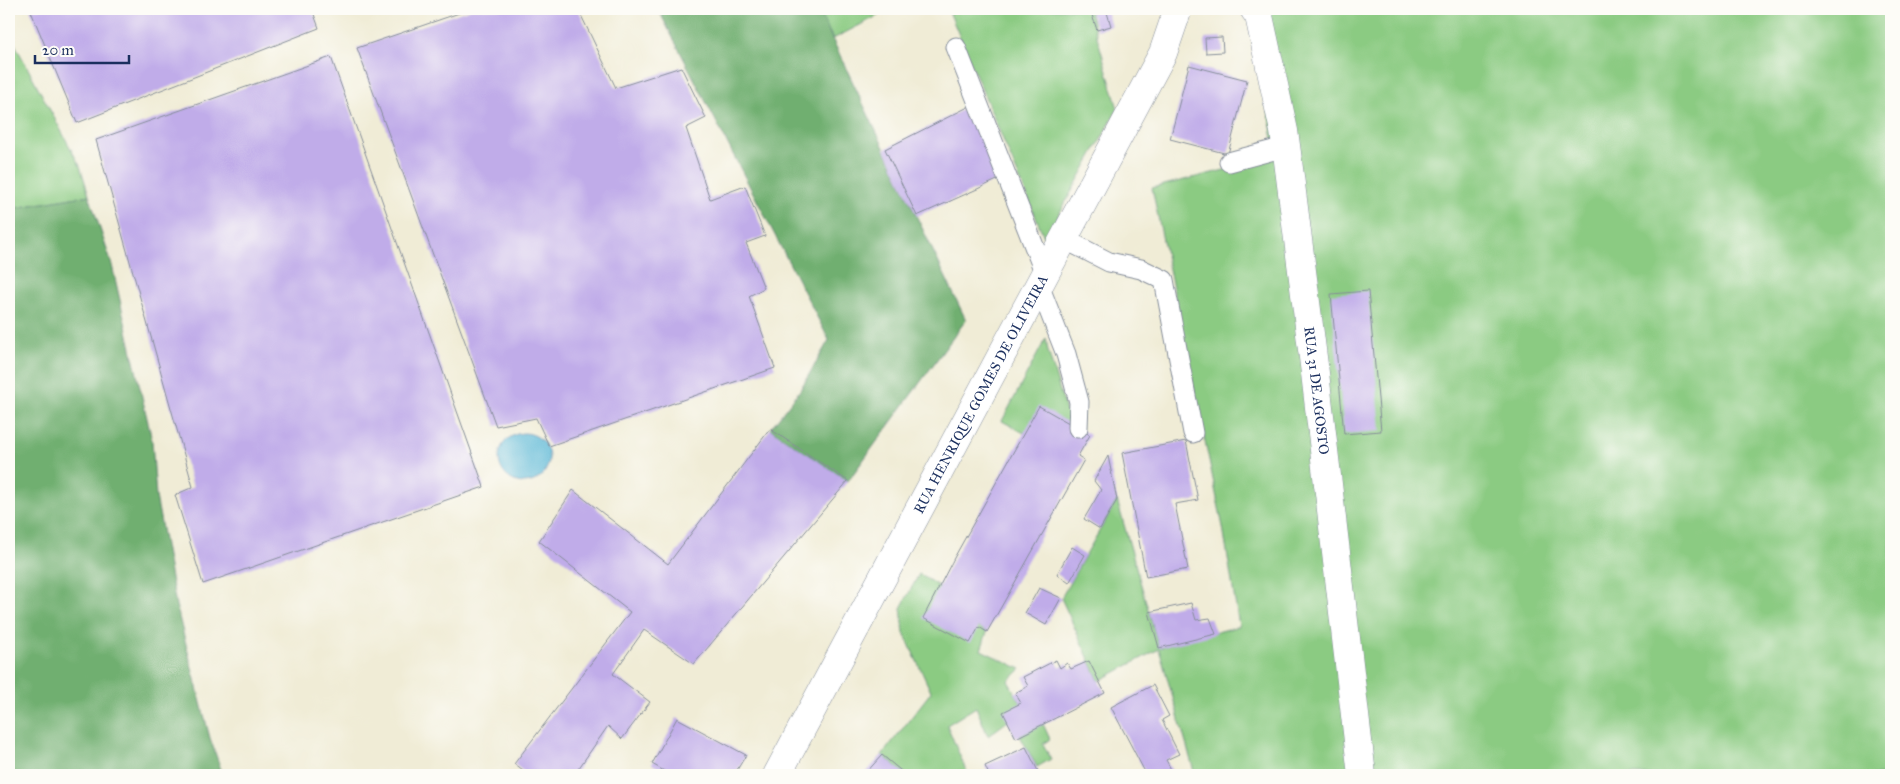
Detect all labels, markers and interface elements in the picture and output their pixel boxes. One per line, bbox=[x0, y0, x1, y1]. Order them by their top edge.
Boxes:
scale bar bbox=[35, 32, 129, 64]
text: 20 m bbox=[42, 41, 74, 59]
street label: RUA HENRIQUE GOMES DE OLIVEIRA bbox=[910, 271, 1052, 516]
street label: RUA 31 DE AGOSTO bbox=[1301, 326, 1333, 456]

